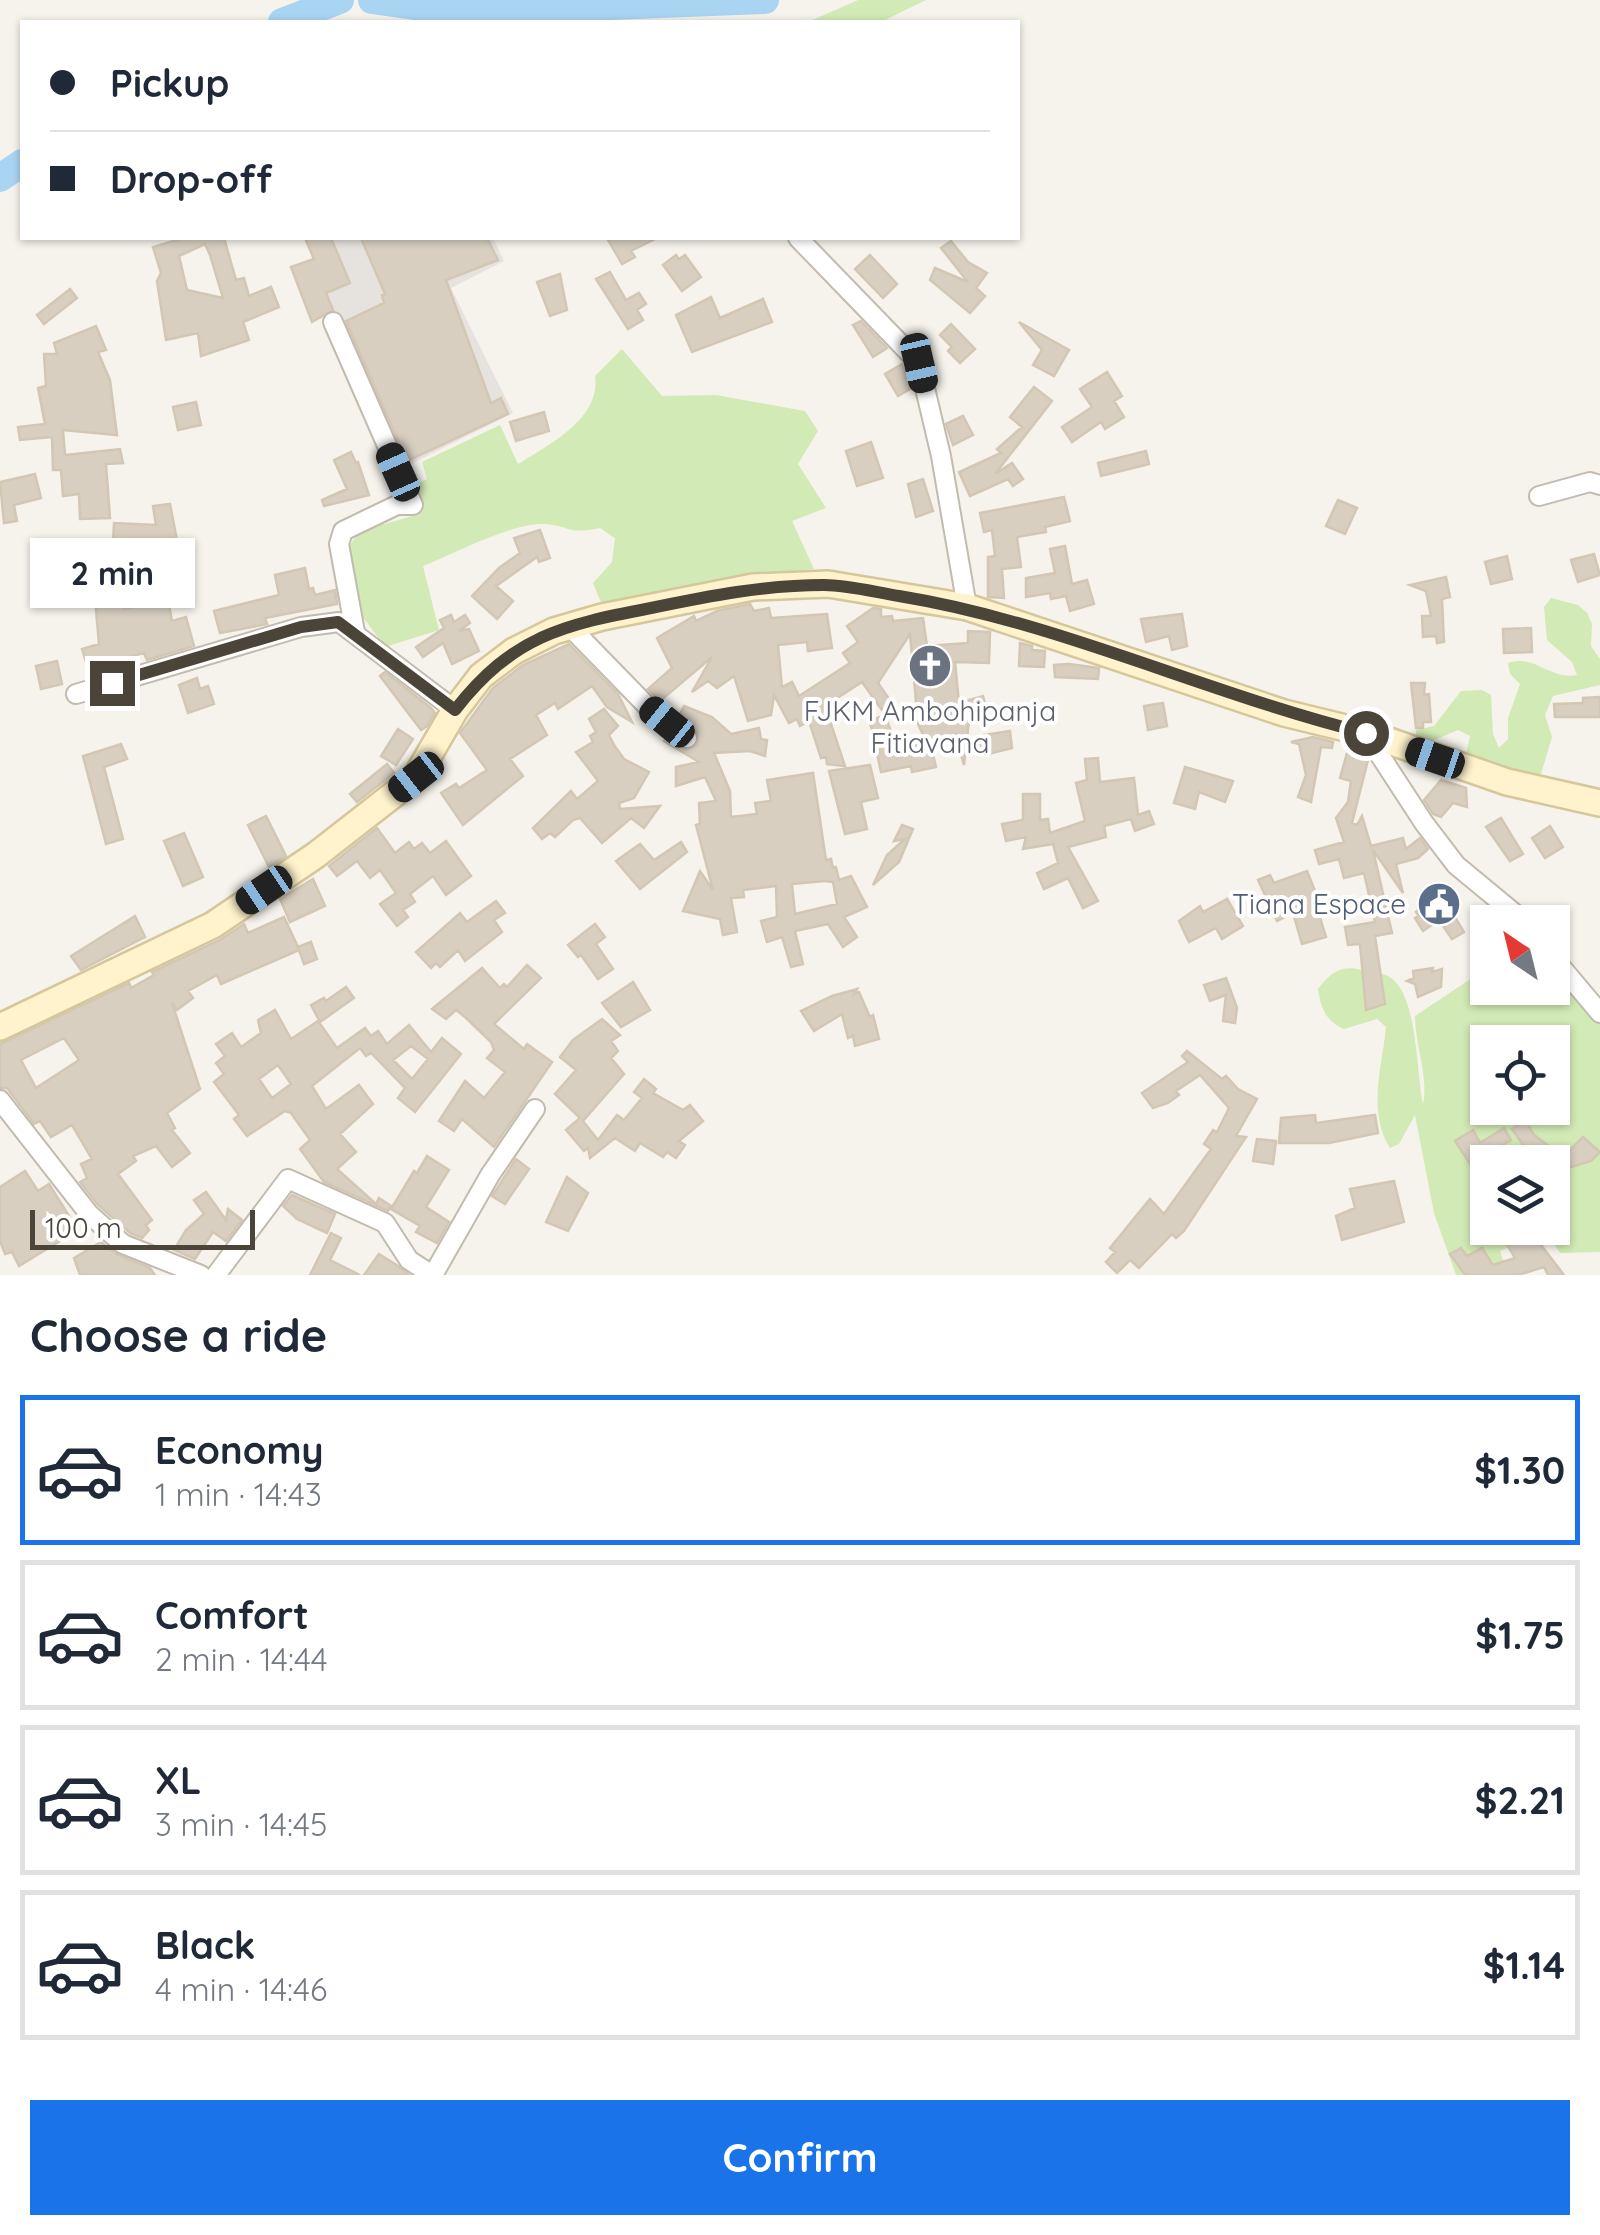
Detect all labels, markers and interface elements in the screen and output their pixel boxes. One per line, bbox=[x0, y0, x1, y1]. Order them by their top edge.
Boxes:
text: Pickup bbox=[110, 59, 229, 107]
text: Drop-off bbox=[110, 155, 272, 203]
car bbox=[898, 330, 940, 396]
car bbox=[372, 438, 424, 506]
callout: 2 min bbox=[29, 538, 194, 608]
text: 2 min bbox=[71, 553, 154, 593]
church icon: FJKM Ambohipanja Fitiavana bbox=[907, 643, 953, 689]
route end bbox=[90, 661, 135, 706]
car bbox=[634, 691, 700, 753]
place label: FJKM Ambohipanja Fitiavana bbox=[804, 693, 1056, 760]
route start bbox=[1344, 711, 1389, 756]
car bbox=[1402, 734, 1468, 782]
car bbox=[383, 747, 449, 807]
car bbox=[231, 861, 297, 919]
public building icon: Tiana Espace bbox=[1416, 881, 1462, 927]
place label: Tiana Espace bbox=[1232, 886, 1406, 921]
north arrow bbox=[1470, 905, 1570, 1005]
map controls bbox=[1470, 905, 1570, 1245]
button: locate bbox=[1470, 1025, 1570, 1125]
button: layers bbox=[1470, 1145, 1570, 1245]
scale bar bbox=[30, 1205, 255, 1250]
text: 100 m bbox=[45, 1210, 122, 1245]
text: Choose a ride bbox=[30, 1307, 327, 1363]
icon: car bbox=[35, 1425, 125, 1515]
text: Economy bbox=[155, 1426, 324, 1474]
text: $1.30 bbox=[1474, 1446, 1565, 1494]
text: 1 min · 14:43 bbox=[155, 1474, 322, 1514]
icon: car bbox=[35, 1590, 125, 1680]
text: Comfort bbox=[155, 1591, 309, 1639]
text: $1.75 bbox=[1475, 1611, 1565, 1659]
text: 2 min · 14:44 bbox=[155, 1639, 328, 1679]
icon: car bbox=[35, 1755, 125, 1845]
text: XL bbox=[155, 1756, 201, 1804]
text: $2.21 bbox=[1475, 1776, 1565, 1824]
text: 3 min · 14:45 bbox=[155, 1804, 328, 1844]
icon: car bbox=[35, 1920, 125, 2010]
text: Black bbox=[155, 1921, 255, 1969]
text: $1.14 bbox=[1483, 1941, 1565, 1989]
text: 4 min · 14:46 bbox=[155, 1969, 327, 2009]
button: Confirm bbox=[30, 2100, 1570, 2215]

